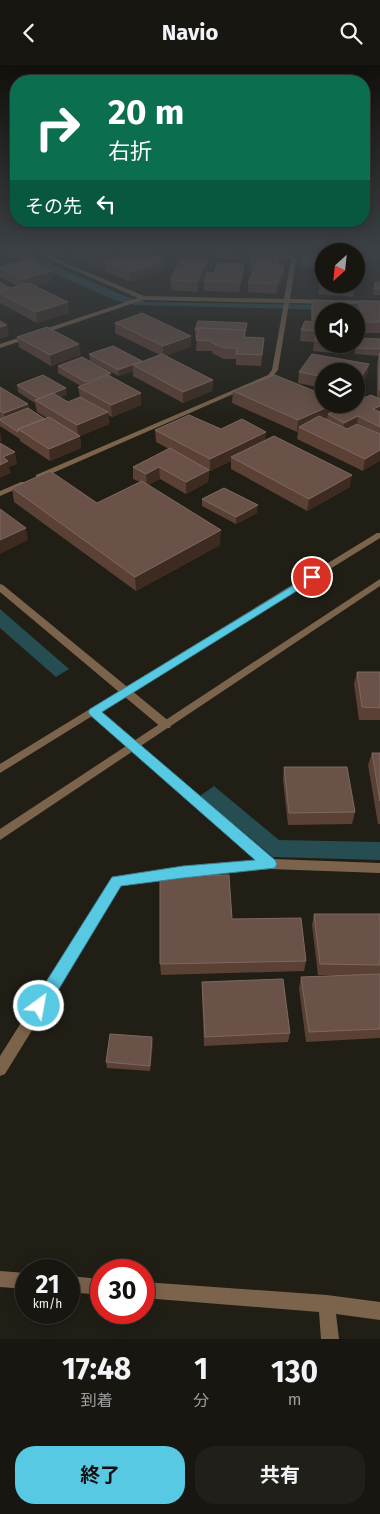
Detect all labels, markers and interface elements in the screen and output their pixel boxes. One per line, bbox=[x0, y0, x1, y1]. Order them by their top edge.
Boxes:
icon: back bbox=[15, 19, 43, 47]
text: Navio bbox=[162, 19, 218, 46]
icon: search bbox=[337, 19, 365, 47]
text: 20 m bbox=[108, 91, 184, 133]
icon: right bbox=[25, 95, 90, 160]
text: 右折 bbox=[108, 138, 152, 165]
icon: left bbox=[92, 190, 120, 218]
text: その先 bbox=[25, 195, 82, 218]
north arrow bbox=[315, 243, 365, 293]
map controls bbox=[315, 243, 365, 413]
button: sound bbox=[315, 303, 365, 353]
button: layers bbox=[315, 363, 365, 413]
pin bbox=[291, 556, 333, 598]
icon: arrive bbox=[298, 563, 326, 591]
position arrow bbox=[12, 979, 64, 1031]
speed limit sign: 30 bbox=[90, 1259, 155, 1324]
text: 21 bbox=[36, 1270, 59, 1300]
text: km/h bbox=[33, 1297, 62, 1311]
text: 17:48 bbox=[62, 1351, 131, 1387]
text: 1 bbox=[194, 1351, 208, 1387]
text: 130 bbox=[271, 1354, 318, 1390]
text: m bbox=[288, 1390, 301, 1409]
text: 到着 bbox=[81, 1391, 113, 1410]
text: 分 bbox=[193, 1391, 209, 1410]
button: 終了 bbox=[15, 1446, 185, 1504]
button: 共有 bbox=[195, 1446, 365, 1504]

